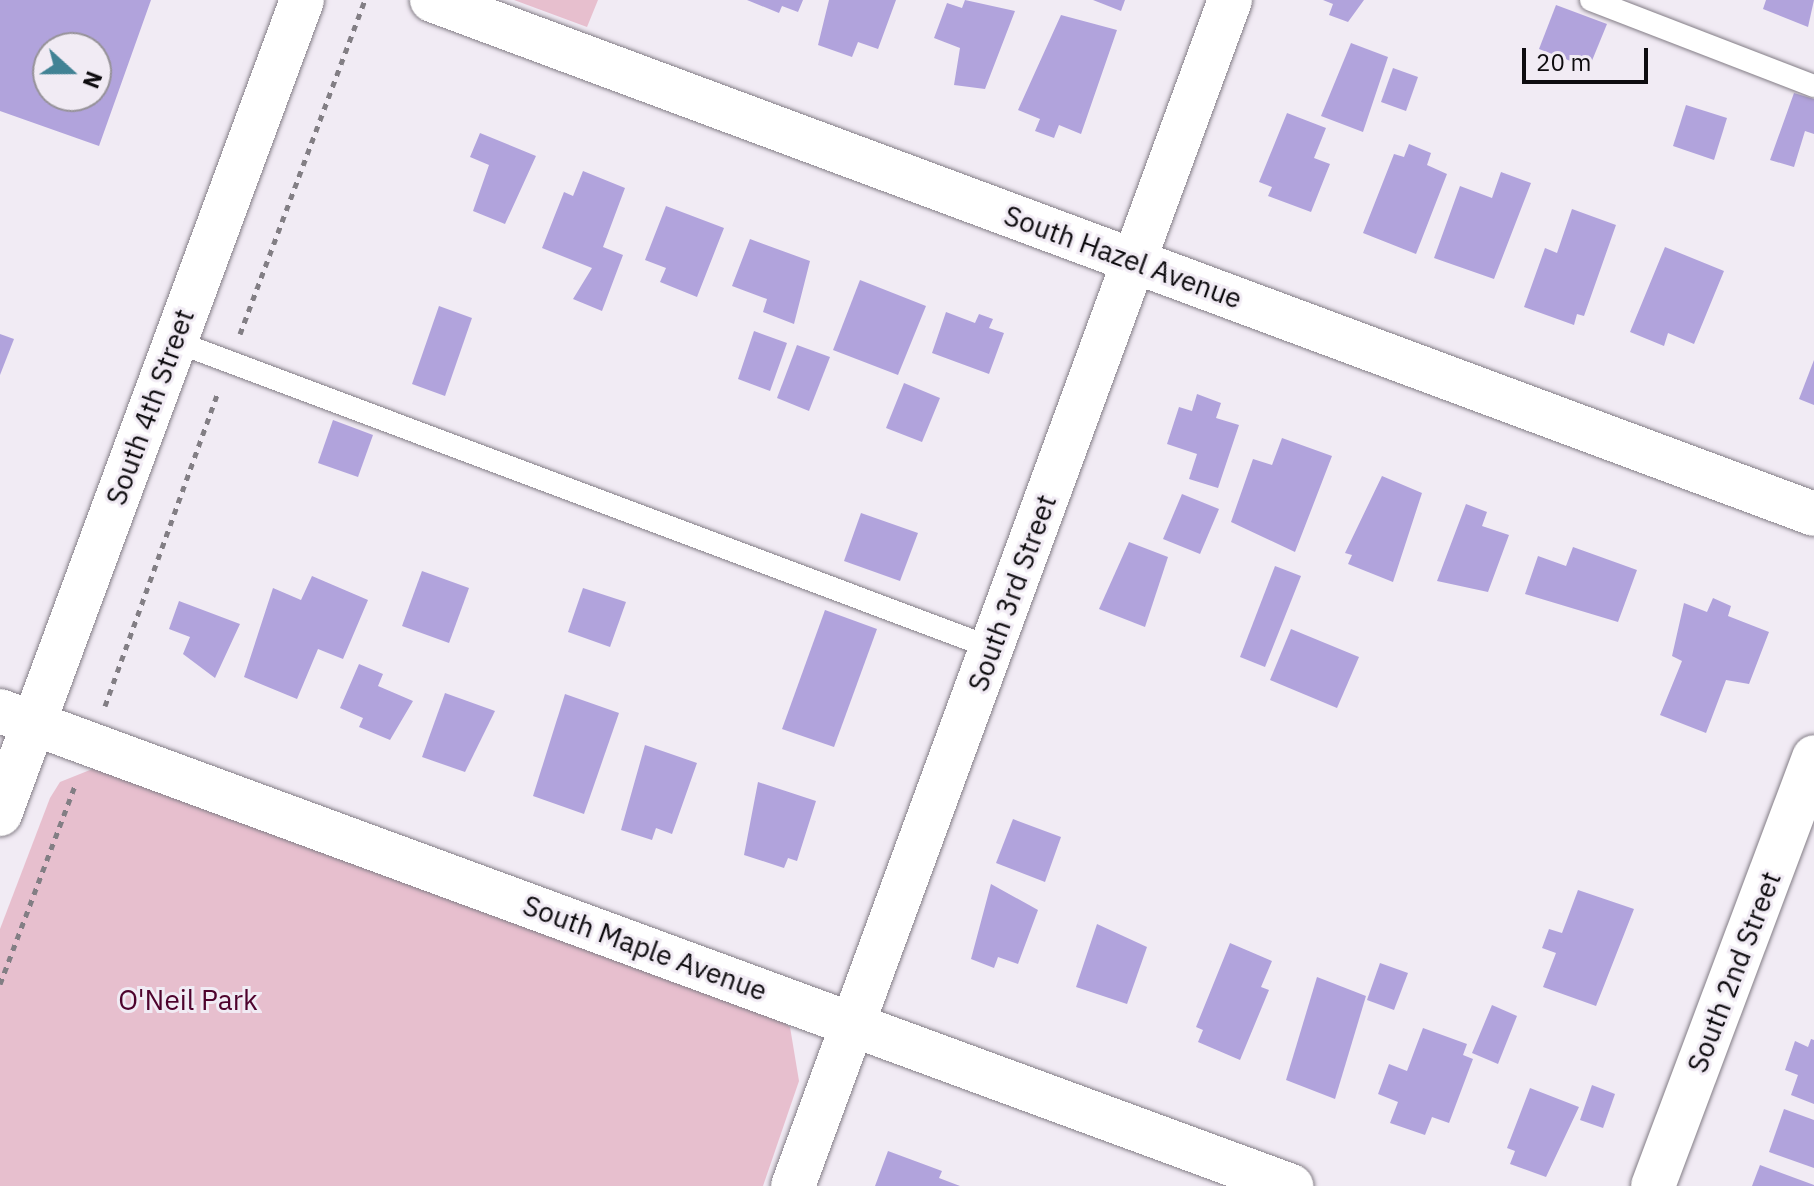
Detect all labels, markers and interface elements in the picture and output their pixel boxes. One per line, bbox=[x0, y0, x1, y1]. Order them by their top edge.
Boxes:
north arrow bbox=[32, 32, 112, 112]
scale bar bbox=[1526, 32, 1652, 82]
text: 20 m bbox=[1536, 46, 1591, 78]
text: N bbox=[77, 67, 109, 93]
street label: South Hazel Avenue bbox=[999, 198, 1247, 316]
street label: South 4th Street bbox=[99, 304, 201, 510]
street label: South 3rd Street bbox=[961, 490, 1063, 696]
street label: South 2nd Street bbox=[1680, 867, 1788, 1077]
street label: South Maple Avenue bbox=[518, 888, 772, 1008]
park label: O'Neil Park bbox=[118, 983, 258, 1017]

